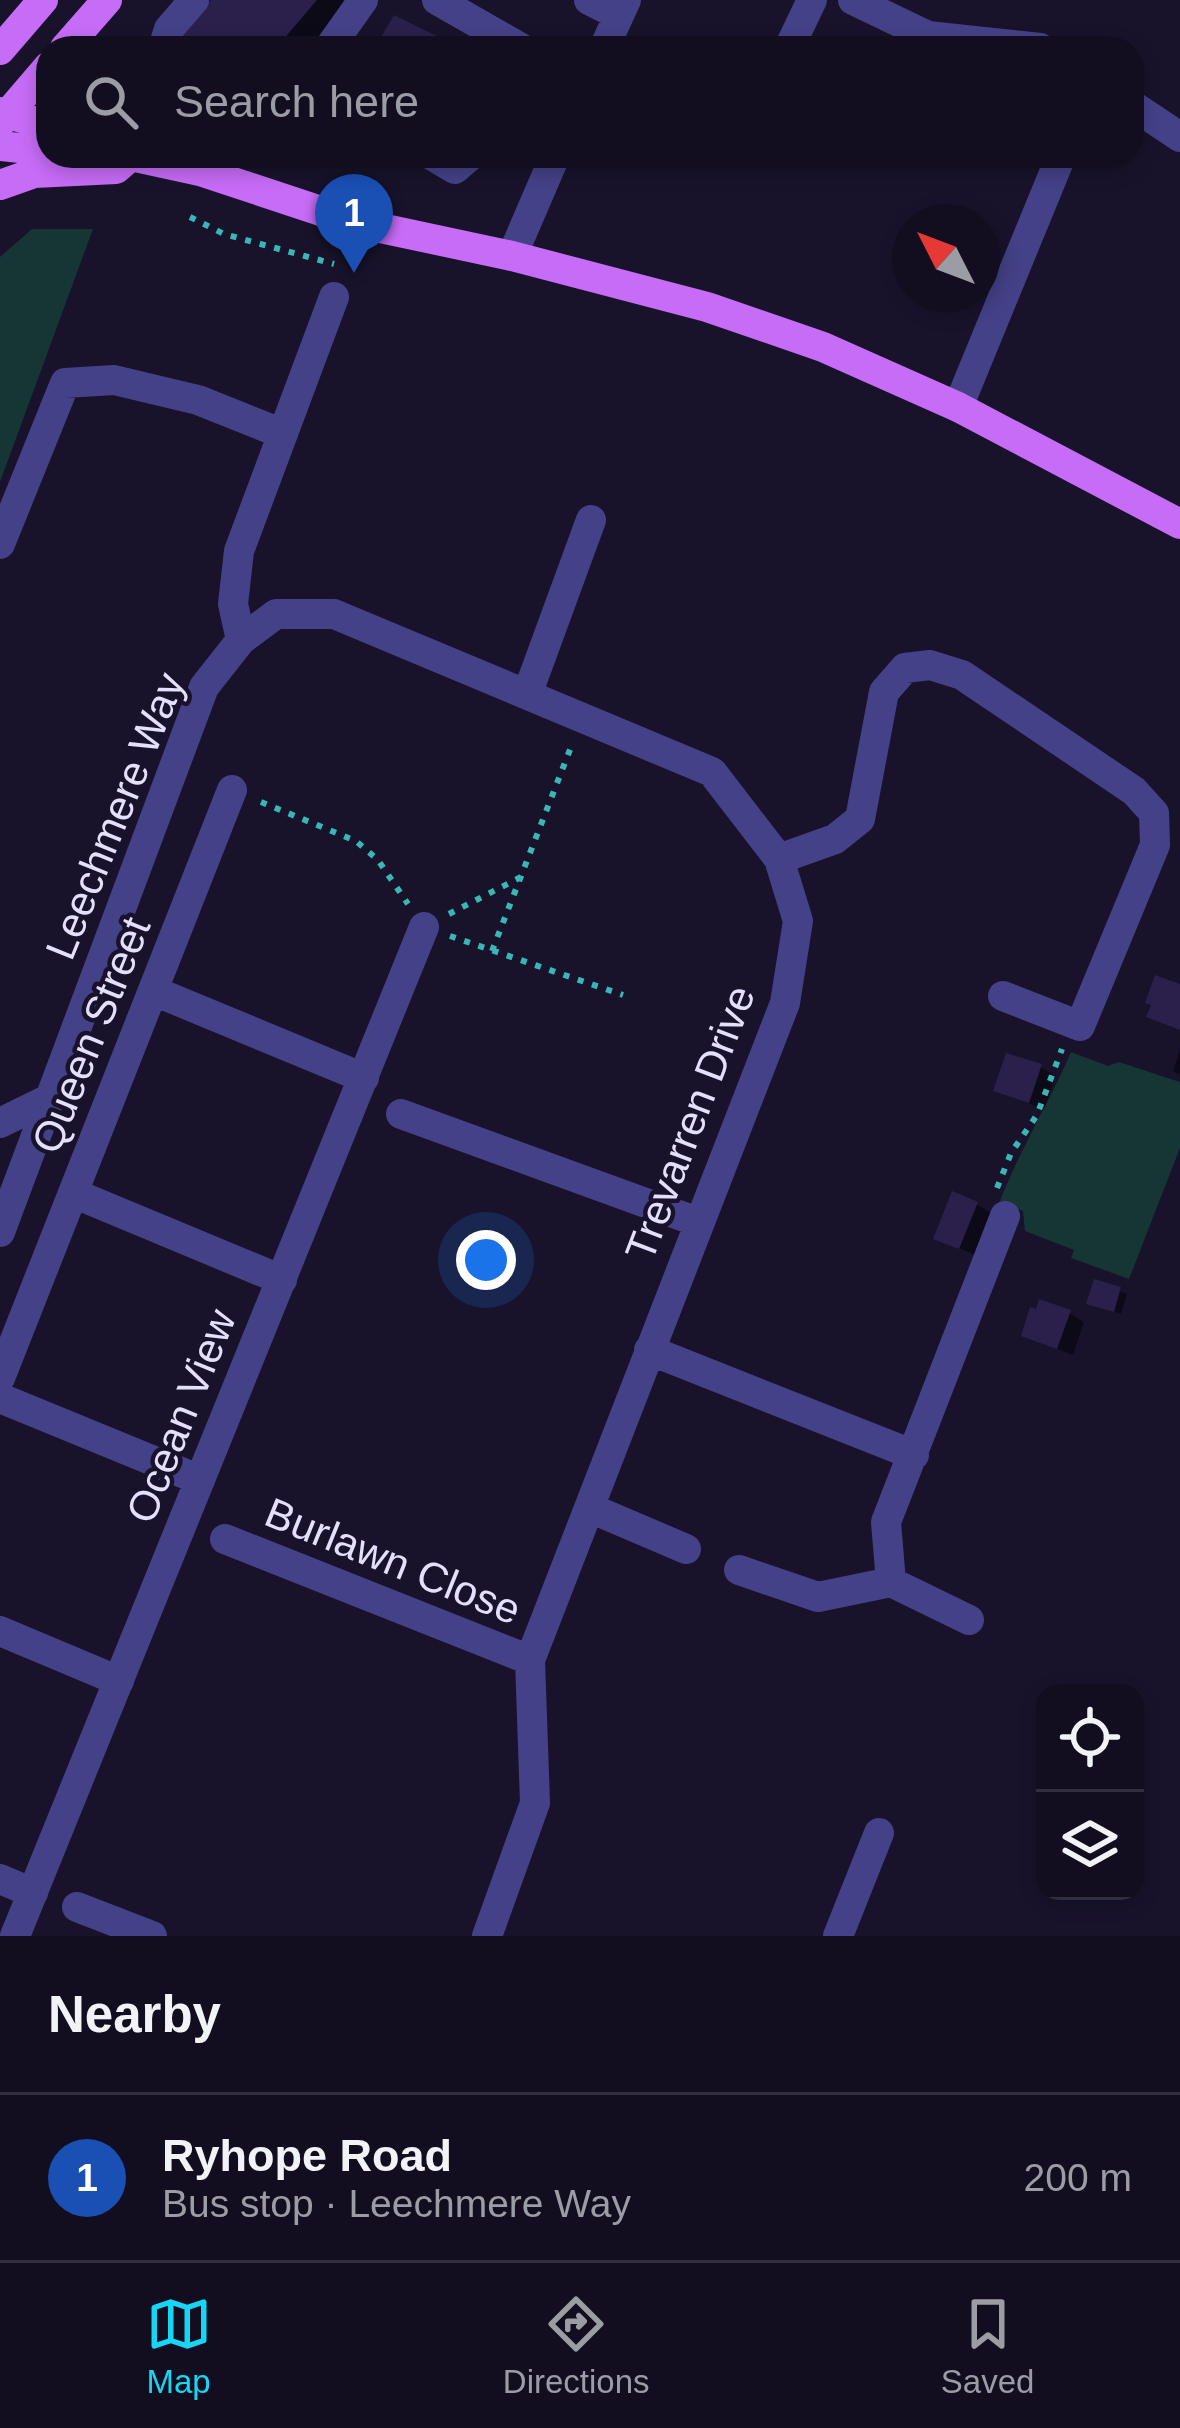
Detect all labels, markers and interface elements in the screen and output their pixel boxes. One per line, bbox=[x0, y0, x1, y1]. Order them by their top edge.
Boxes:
search box bbox=[36, 36, 1144, 168]
icon: search bbox=[78, 69, 144, 135]
text: Search here bbox=[174, 76, 419, 127]
pin: 1 bbox=[315, 174, 393, 273]
north arrow bbox=[892, 204, 1000, 312]
street label: Leechmere Way bbox=[36, 666, 194, 966]
street label: Queen Street bbox=[22, 910, 160, 1160]
street label: Trevarren Drive bbox=[616, 979, 764, 1267]
your location bbox=[456, 1230, 516, 1290]
street label: Ocean View bbox=[117, 1302, 245, 1529]
street label: Burlawn Close bbox=[259, 1488, 527, 1634]
map controls bbox=[1036, 1684, 1144, 1900]
button: locate bbox=[1036, 1684, 1144, 1792]
button: layers bbox=[1036, 1792, 1144, 1900]
text: Nearby bbox=[48, 1986, 221, 2043]
text: Ryhope Road bbox=[162, 2130, 452, 2181]
text: 1 bbox=[76, 2156, 98, 2199]
text: 200 m bbox=[1024, 2156, 1132, 2199]
text: Bus stop · Leechmere Way bbox=[162, 2182, 631, 2225]
tab: Map bbox=[146, 2291, 212, 2401]
tab: Directions bbox=[503, 2291, 650, 2401]
tab: Saved bbox=[941, 2291, 1034, 2401]

